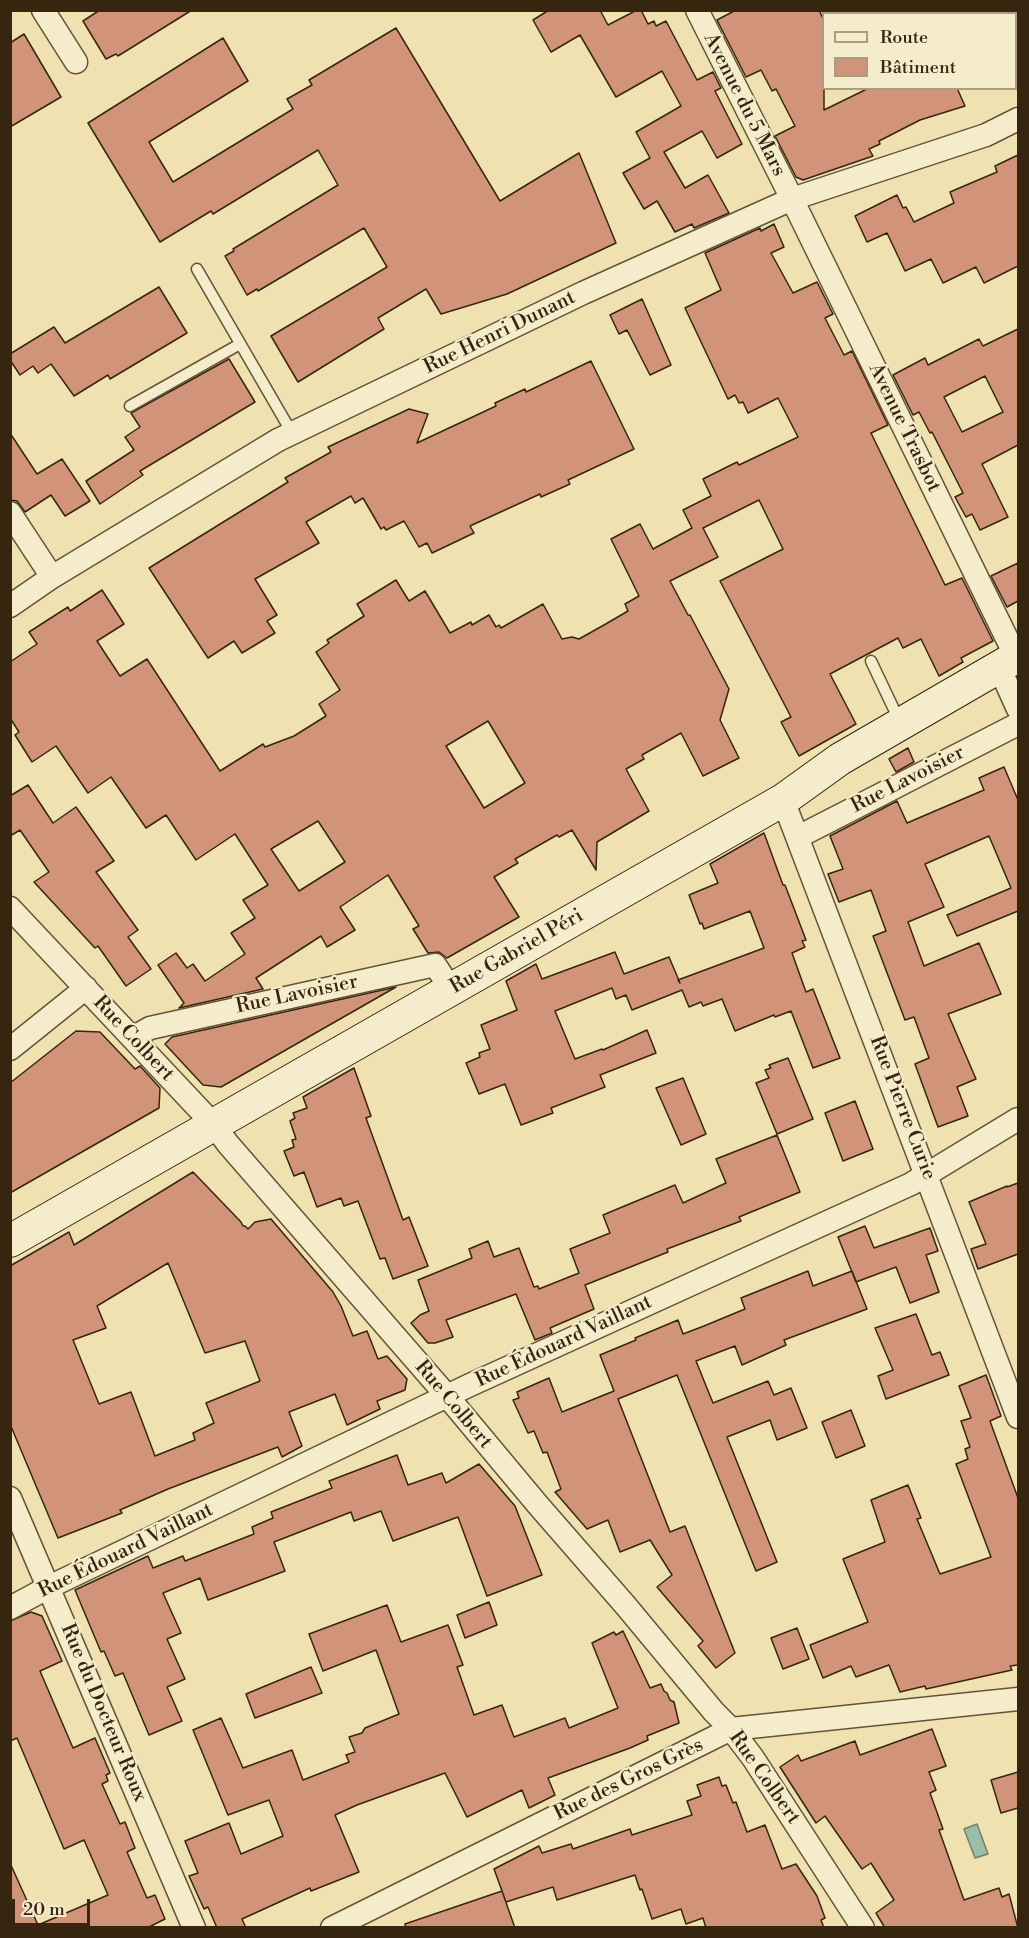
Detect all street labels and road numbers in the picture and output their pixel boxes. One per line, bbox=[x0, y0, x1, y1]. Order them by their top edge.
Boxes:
street label: Avenue du 5 Mars bbox=[698, 29, 790, 181]
street label: Rue Henri Dunant bbox=[420, 286, 580, 380]
street label: Avenue Trasbot bbox=[862, 360, 946, 496]
street label: Rue Lavoisier bbox=[847, 741, 969, 819]
street label: Rue Gabriel Péri bbox=[446, 904, 588, 1000]
street label: Rue Lavoisier bbox=[234, 970, 360, 1020]
street label: Rue Colbert bbox=[87, 991, 179, 1087]
street label: Rue Pierre Curie bbox=[863, 1033, 941, 1183]
street label: Rue Édouard Vaillant bbox=[472, 1291, 656, 1393]
street label: Rue Colbert bbox=[409, 1356, 497, 1454]
street label: Rue Édouard Vaillant bbox=[35, 1498, 217, 1604]
street label: Rue du Docteur Roux bbox=[55, 1620, 151, 1806]
street label: Rue Colbert bbox=[723, 1727, 805, 1829]
street label: Rue des Gros Grès bbox=[550, 1733, 708, 1827]

